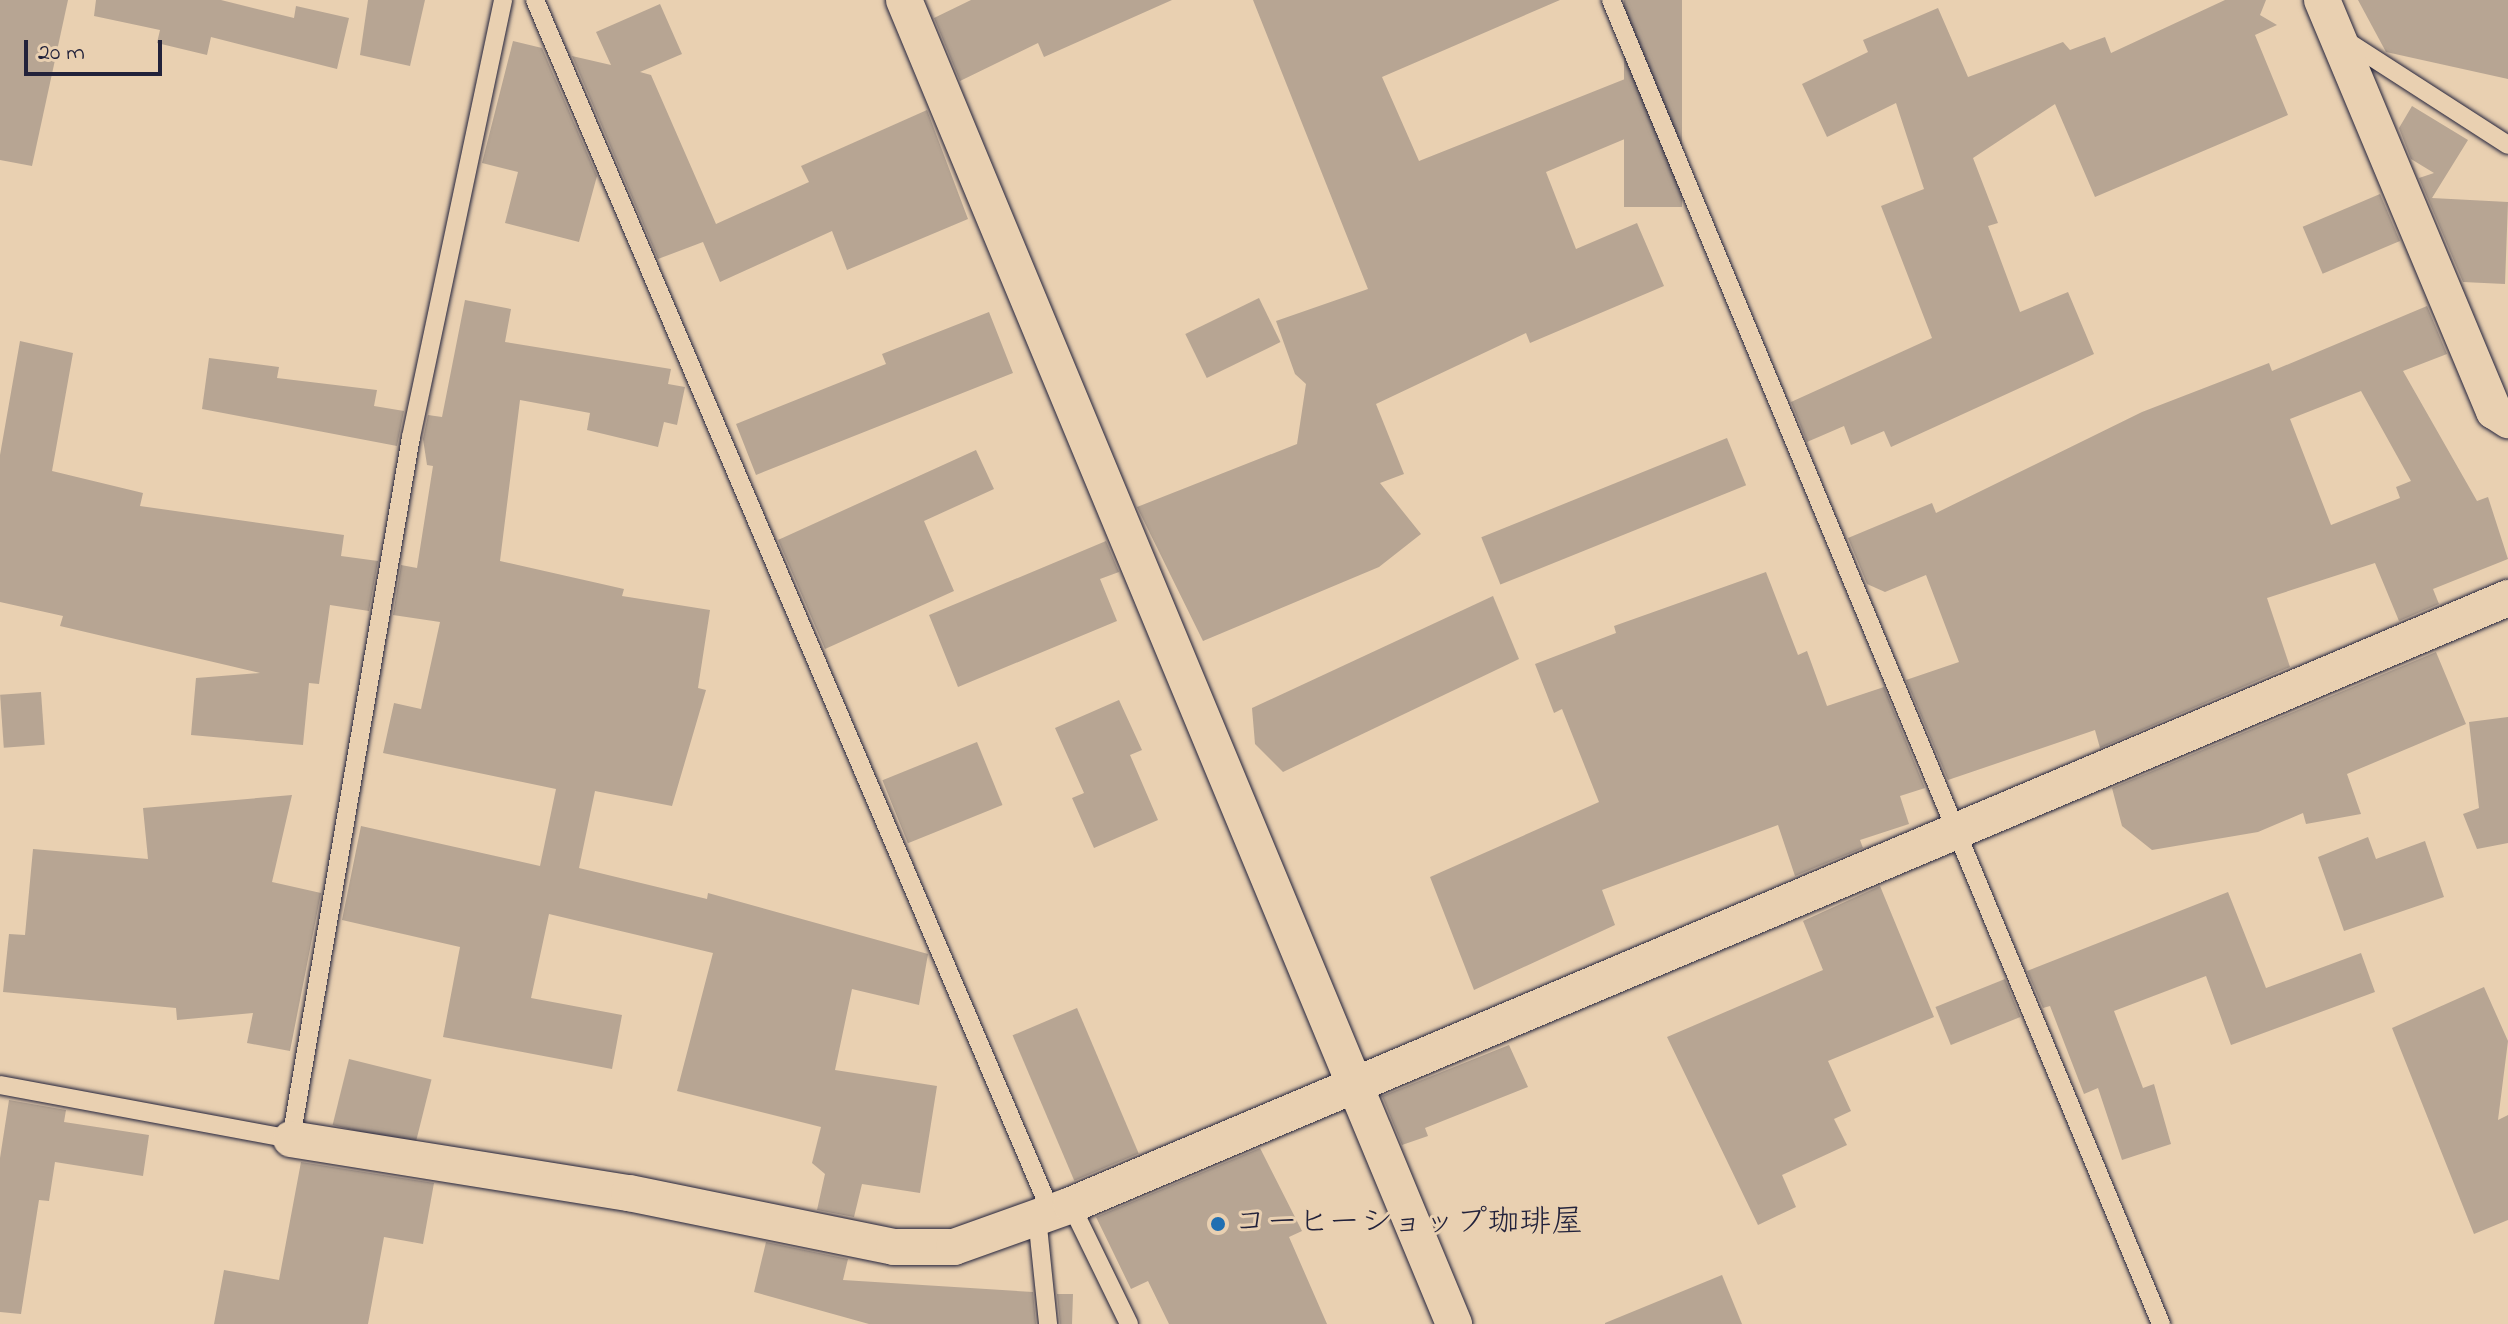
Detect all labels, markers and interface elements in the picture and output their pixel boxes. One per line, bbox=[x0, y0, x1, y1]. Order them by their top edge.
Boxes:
scale bar bbox=[28, 24, 166, 74]
text: 20 m bbox=[38, 36, 85, 71]
place label: コーヒーショップ珈琲屋 bbox=[1234, 1205, 1584, 1243]
marker: コーヒーショップ珈琲屋 bbox=[1209, 1215, 1227, 1233]

